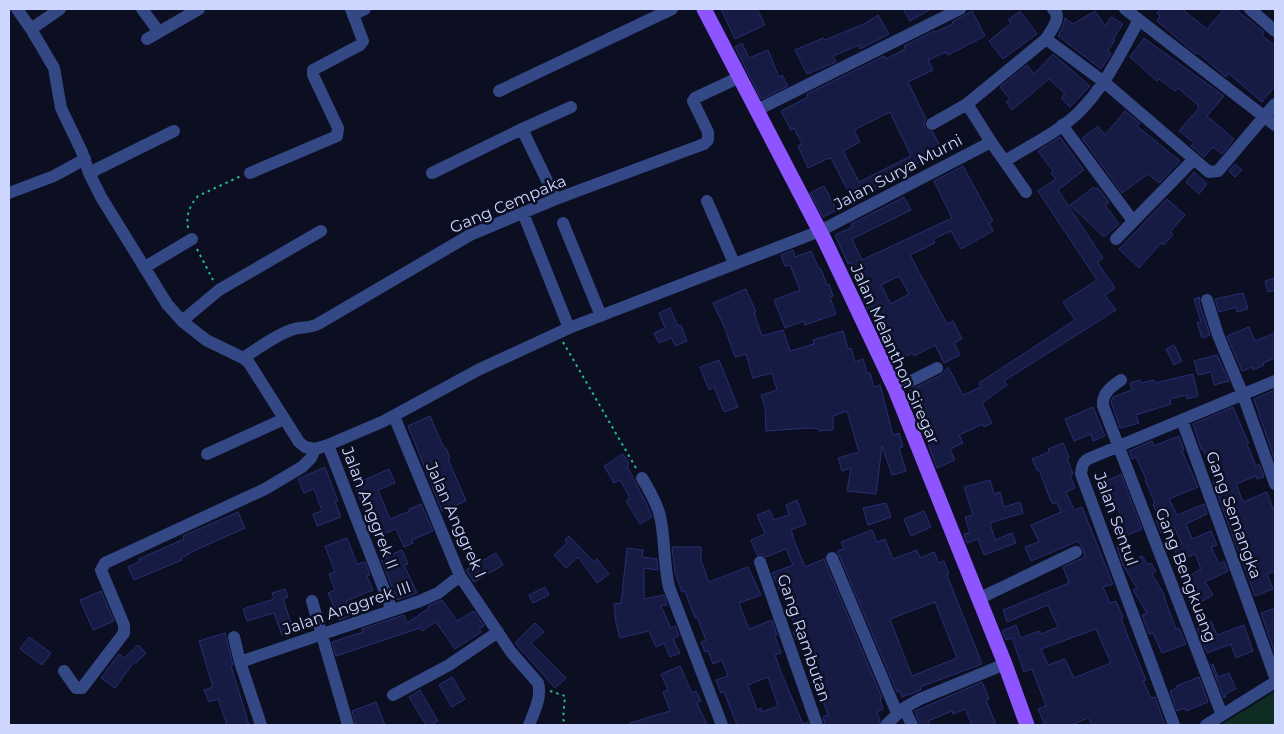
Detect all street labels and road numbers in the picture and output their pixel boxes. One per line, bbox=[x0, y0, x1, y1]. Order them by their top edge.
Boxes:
street label: Jalan Surya Murni bbox=[830, 130, 965, 214]
street label: Gang Cempaka bbox=[447, 171, 569, 237]
street label: Jalan Melanthon Siregar bbox=[846, 260, 943, 447]
street label: Jalan Anggrek II bbox=[338, 443, 402, 572]
street label: Gang Semangka bbox=[1202, 449, 1266, 581]
street label: Jalan Anggrek I bbox=[422, 458, 490, 581]
street label: Jalan Sentul bbox=[1090, 469, 1142, 568]
street label: Gang Bengkuang bbox=[1152, 505, 1220, 645]
street label: Gang Rambutan bbox=[773, 572, 835, 704]
street label: Jalan Anggrek III bbox=[279, 577, 414, 639]

